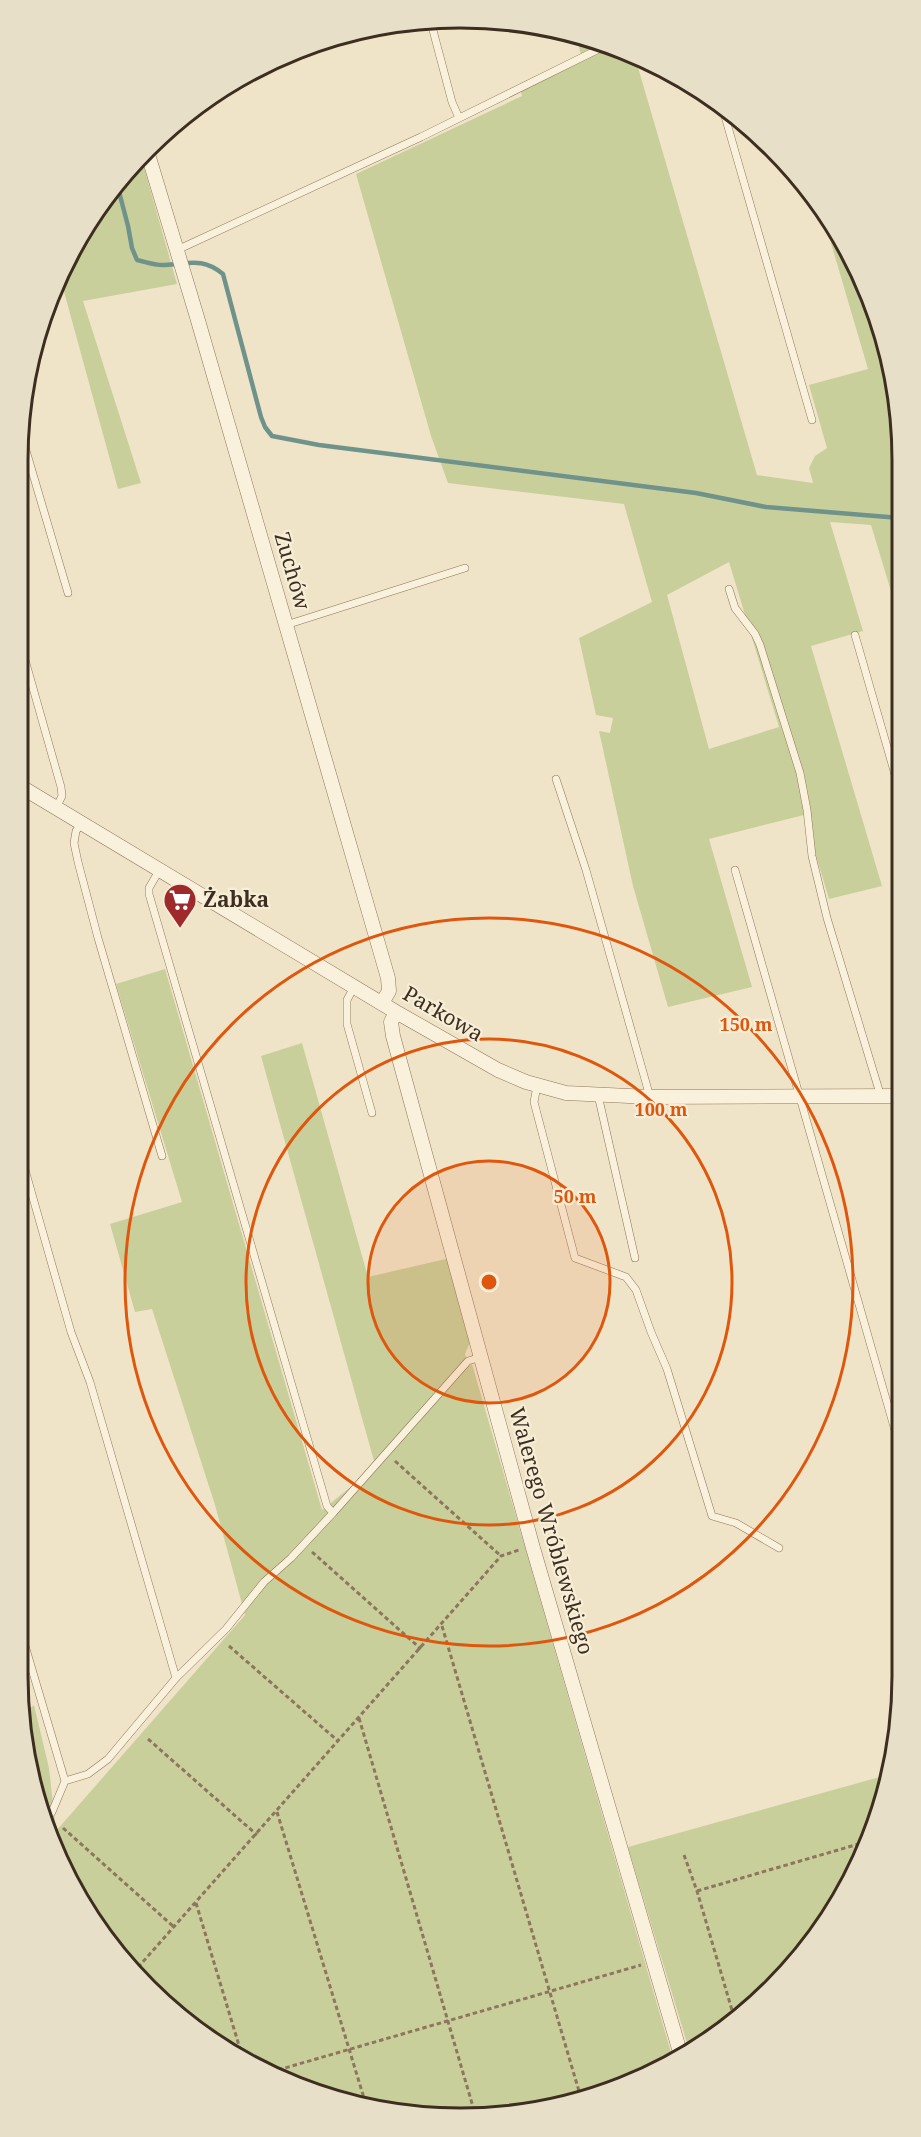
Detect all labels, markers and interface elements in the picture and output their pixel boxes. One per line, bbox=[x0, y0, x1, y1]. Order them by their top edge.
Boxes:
street label: Zuchów bbox=[269, 529, 318, 614]
supermarket icon: Żabka bbox=[162, 882, 198, 929]
place label: Żabka bbox=[203, 885, 269, 913]
street label: Parkowa bbox=[398, 979, 489, 1047]
text: 150 m bbox=[720, 1012, 773, 1036]
text: 100 m bbox=[635, 1097, 688, 1121]
text: 50 m bbox=[554, 1184, 597, 1208]
centre of rings bbox=[479, 1272, 499, 1292]
street label: Walerego Wróblewskiego bbox=[503, 1404, 601, 1658]

